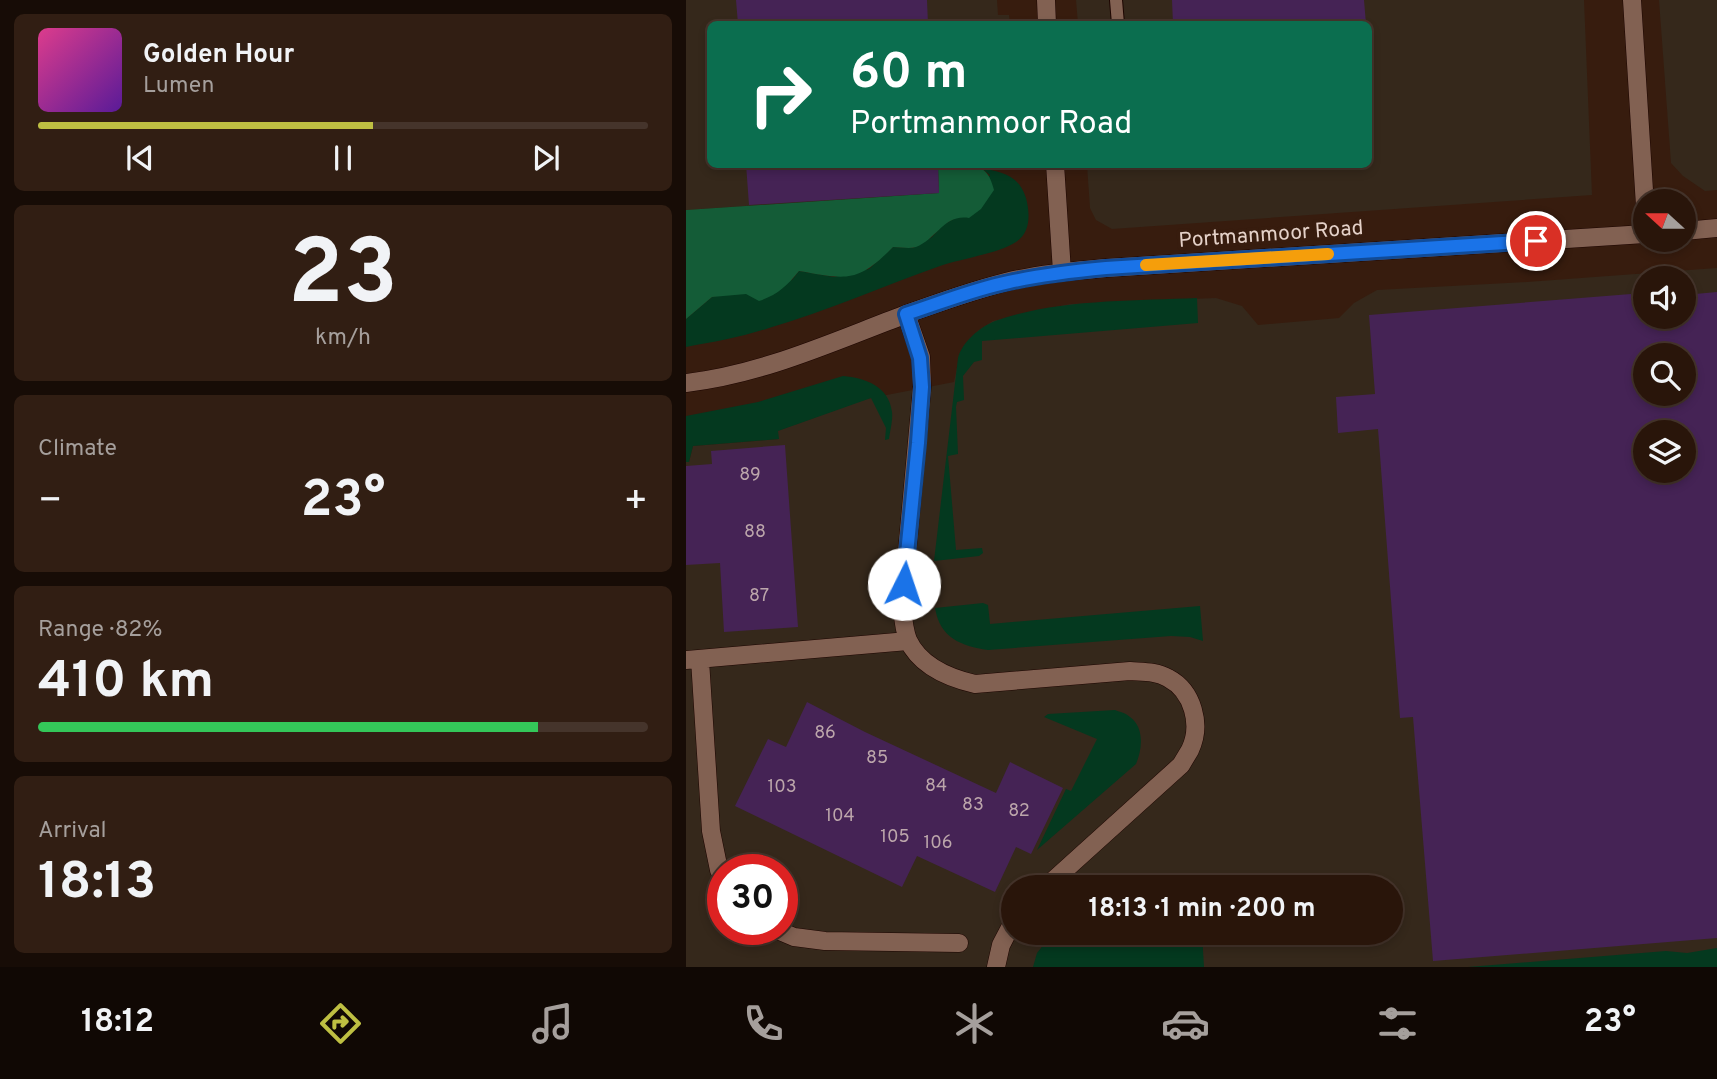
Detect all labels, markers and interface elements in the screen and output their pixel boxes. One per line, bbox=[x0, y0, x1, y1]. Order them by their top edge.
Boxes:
text: Golden Hour bbox=[143, 39, 294, 72]
text: 60 m bbox=[850, 44, 968, 106]
icon: right bbox=[735, 49, 826, 140]
text: Lumen bbox=[143, 72, 214, 101]
text: Portmanmoor Road bbox=[850, 105, 1132, 145]
icon: previous bbox=[121, 139, 159, 177]
icon: pause bbox=[324, 139, 362, 177]
icon: next bbox=[527, 139, 565, 177]
north arrow bbox=[1633, 189, 1696, 252]
map controls bbox=[1633, 189, 1696, 483]
pin bbox=[1506, 211, 1566, 271]
street label: Portmanmoor Road bbox=[1178, 215, 1364, 255]
text: 23 bbox=[288, 221, 398, 336]
icon: arrive bbox=[1517, 222, 1555, 260]
button: sound bbox=[1633, 266, 1696, 329]
text: km/h bbox=[315, 324, 371, 353]
button: search bbox=[1633, 343, 1696, 406]
button: layers bbox=[1633, 420, 1696, 483]
text: Climate bbox=[38, 435, 117, 464]
house number: 89 bbox=[739, 464, 761, 487]
text: 23° bbox=[301, 469, 385, 535]
text: − bbox=[38, 478, 63, 527]
text: + bbox=[623, 478, 648, 527]
house number: 88 bbox=[744, 521, 766, 544]
position arrow bbox=[867, 547, 941, 621]
house number: 87 bbox=[749, 585, 769, 608]
text: Range · 82% bbox=[38, 616, 162, 645]
text: 410 km bbox=[38, 650, 214, 716]
house number: 86 bbox=[814, 722, 836, 745]
house number: 85 bbox=[866, 747, 888, 770]
house number: 84 bbox=[925, 775, 947, 798]
house number: 103 bbox=[767, 776, 797, 799]
house number: 83 bbox=[962, 794, 984, 817]
house number: 82 bbox=[1008, 800, 1030, 823]
house number: 104 bbox=[825, 805, 855, 828]
text: Arrival bbox=[38, 817, 107, 846]
house number: 105 bbox=[880, 826, 910, 849]
house number: 106 bbox=[923, 832, 953, 855]
text: 18:13 bbox=[38, 851, 156, 917]
speed limit sign: 30 bbox=[707, 854, 798, 945]
text: 18:13 · 1 min · 200 m bbox=[1089, 893, 1315, 926]
icon: directions bbox=[316, 999, 365, 1048]
icon: music bbox=[528, 999, 577, 1048]
icon: phone bbox=[739, 999, 788, 1048]
icon: climate bbox=[950, 999, 999, 1048]
icon: car bbox=[1161, 999, 1210, 1048]
icon: filters bbox=[1373, 999, 1422, 1048]
text: 18:12 bbox=[81, 1003, 154, 1043]
text: 23° bbox=[1584, 1003, 1636, 1043]

